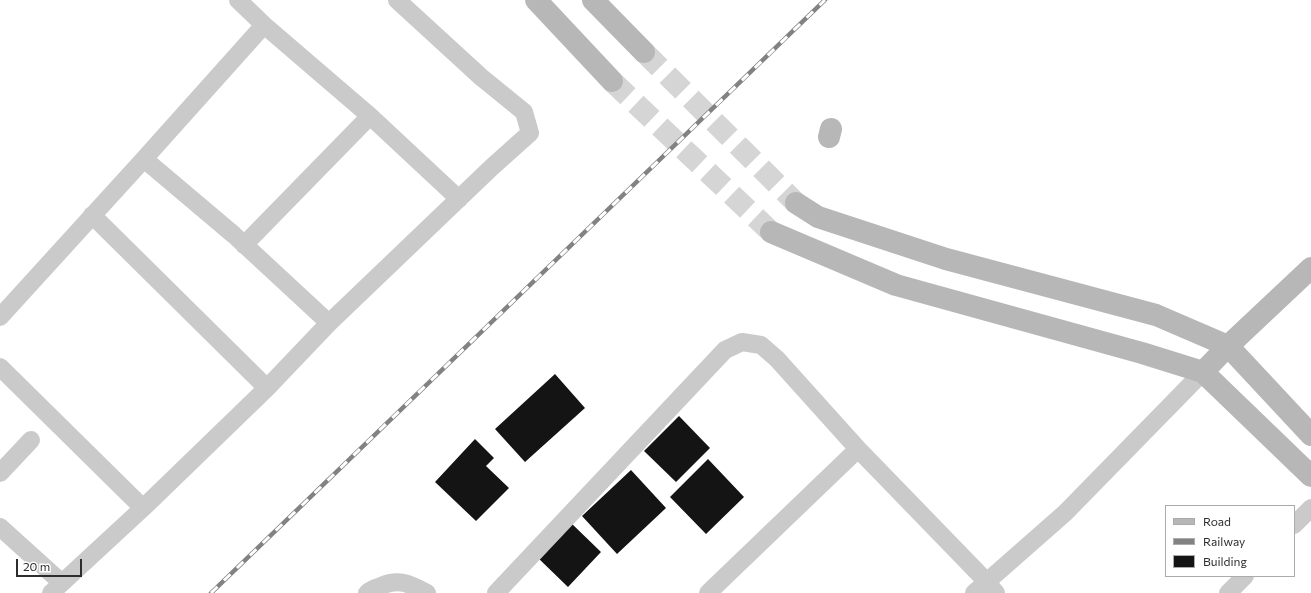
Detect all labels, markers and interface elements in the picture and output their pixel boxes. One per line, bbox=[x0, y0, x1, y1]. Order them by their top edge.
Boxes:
legend bbox=[1165, 505, 1295, 577]
text: Road bbox=[1203, 514, 1231, 528]
text: Railway bbox=[1203, 534, 1245, 548]
scale bar bbox=[18, 551, 84, 577]
text: Building bbox=[1203, 554, 1247, 568]
text: 20 m bbox=[23, 559, 50, 573]

